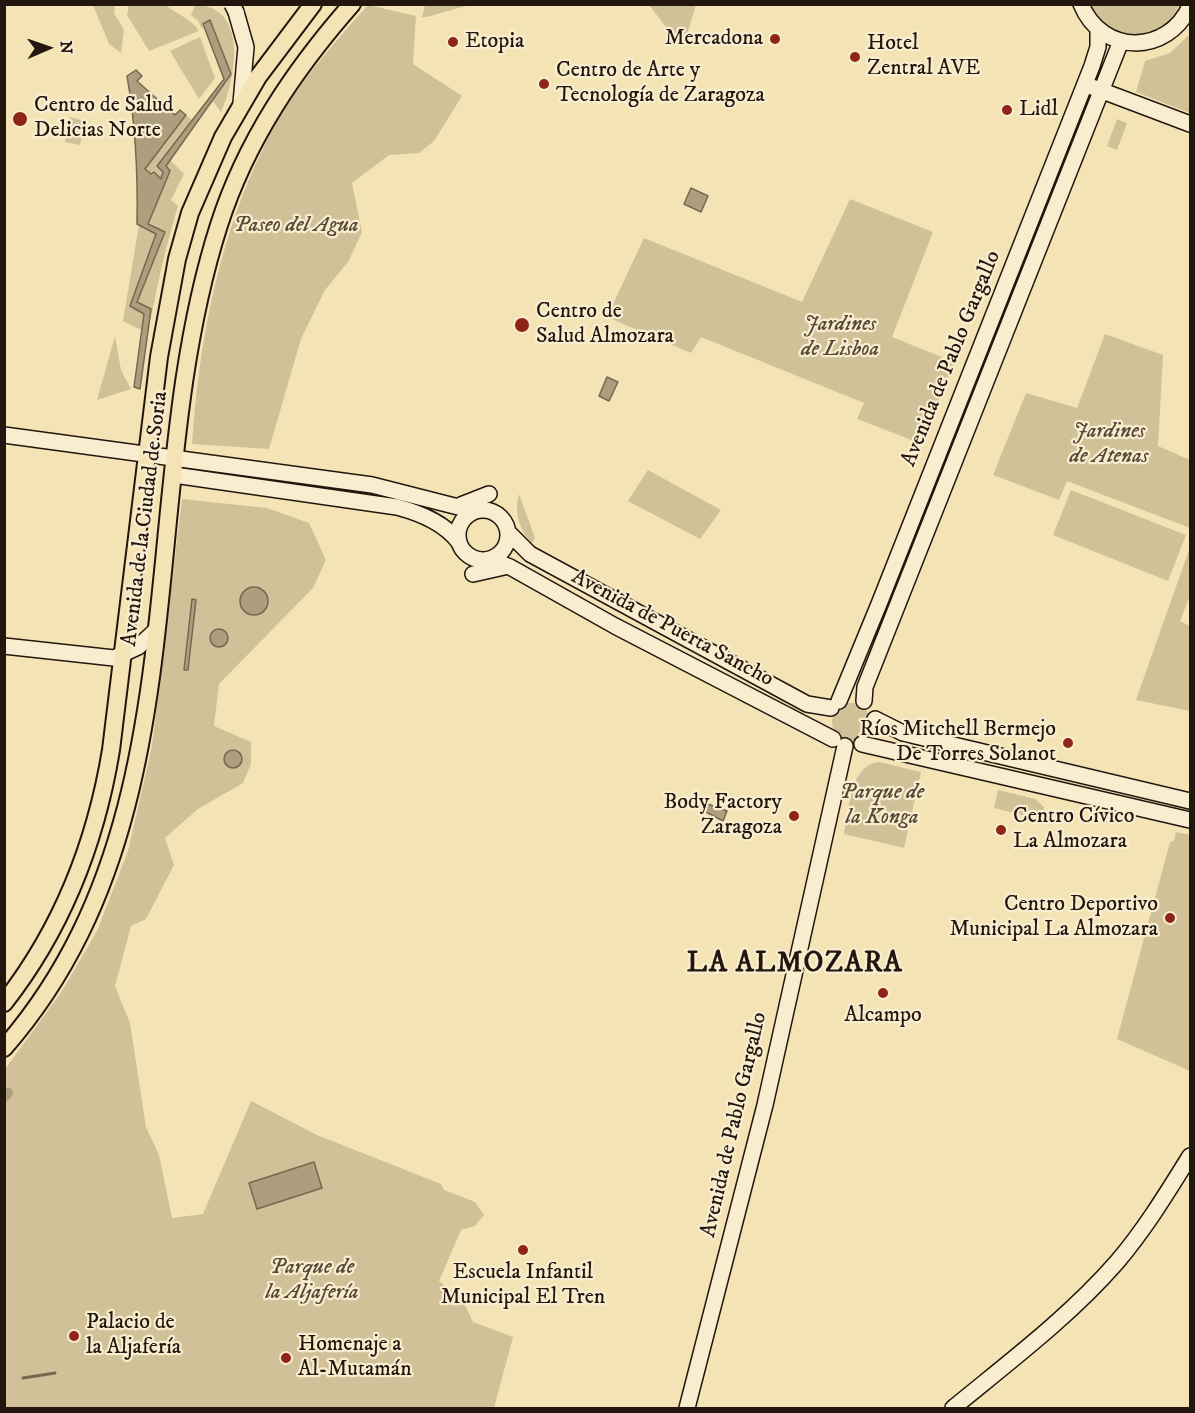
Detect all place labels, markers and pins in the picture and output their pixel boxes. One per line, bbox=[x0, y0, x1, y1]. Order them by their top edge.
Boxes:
place label: Mercadona bbox=[665, 26, 763, 52]
place label: Etopia bbox=[465, 29, 524, 55]
place label: Hotel Zentral AVE bbox=[867, 31, 980, 82]
marker: Mercadona bbox=[768, 32, 782, 46]
marker: Etopia bbox=[446, 35, 460, 49]
marker: Hotel Zentral AVE bbox=[848, 50, 862, 64]
place label: Centro de Arte y Tecnología de Zaragoza bbox=[556, 58, 765, 110]
marker: Centro de Arte y Tecnología de Zaragoza bbox=[537, 77, 551, 91]
place label: Centro de Salud Delicias Norte bbox=[34, 93, 174, 144]
place label: Lidl bbox=[1019, 97, 1058, 123]
marker: Lidl bbox=[1000, 103, 1014, 117]
marker: Centro de Salud Delicias Norte bbox=[11, 110, 29, 128]
place label: Centro de Salud Almozara bbox=[536, 299, 674, 350]
marker: Centro de Salud Almozara bbox=[513, 316, 531, 334]
place label: Ríos Mitchell Bermejo De Torres Solanot bbox=[859, 717, 1056, 768]
marker: Ríos Mitchell Bermejo De Torres Solanot bbox=[1061, 736, 1075, 750]
place label: Body Factory Zaragoza bbox=[663, 790, 782, 842]
place label: Centro Cívico La Almozara bbox=[1013, 804, 1135, 855]
marker: Body Factory Zaragoza bbox=[787, 809, 801, 823]
marker: Centro Cívico La Almozara bbox=[994, 823, 1008, 837]
place label: Centro Deportivo Municipal La Almozara bbox=[949, 892, 1158, 944]
marker: Centro Deportivo Municipal La Almozara bbox=[1163, 911, 1177, 925]
marker: Alcampo bbox=[876, 986, 890, 1000]
place label: Alcampo bbox=[844, 1003, 922, 1029]
marker: Escuela Infantil Municipal El Tren bbox=[516, 1243, 530, 1257]
place label: Escuela Infantil Municipal El Tren bbox=[441, 1260, 605, 1312]
place label: Palacio de la Aljafería bbox=[86, 1310, 181, 1362]
marker: Palacio de la Aljafería bbox=[67, 1329, 81, 1343]
place label: Homenaje a Al-Mutamán bbox=[298, 1332, 412, 1384]
marker: Homenaje a Al-Mutamán bbox=[279, 1351, 293, 1365]

